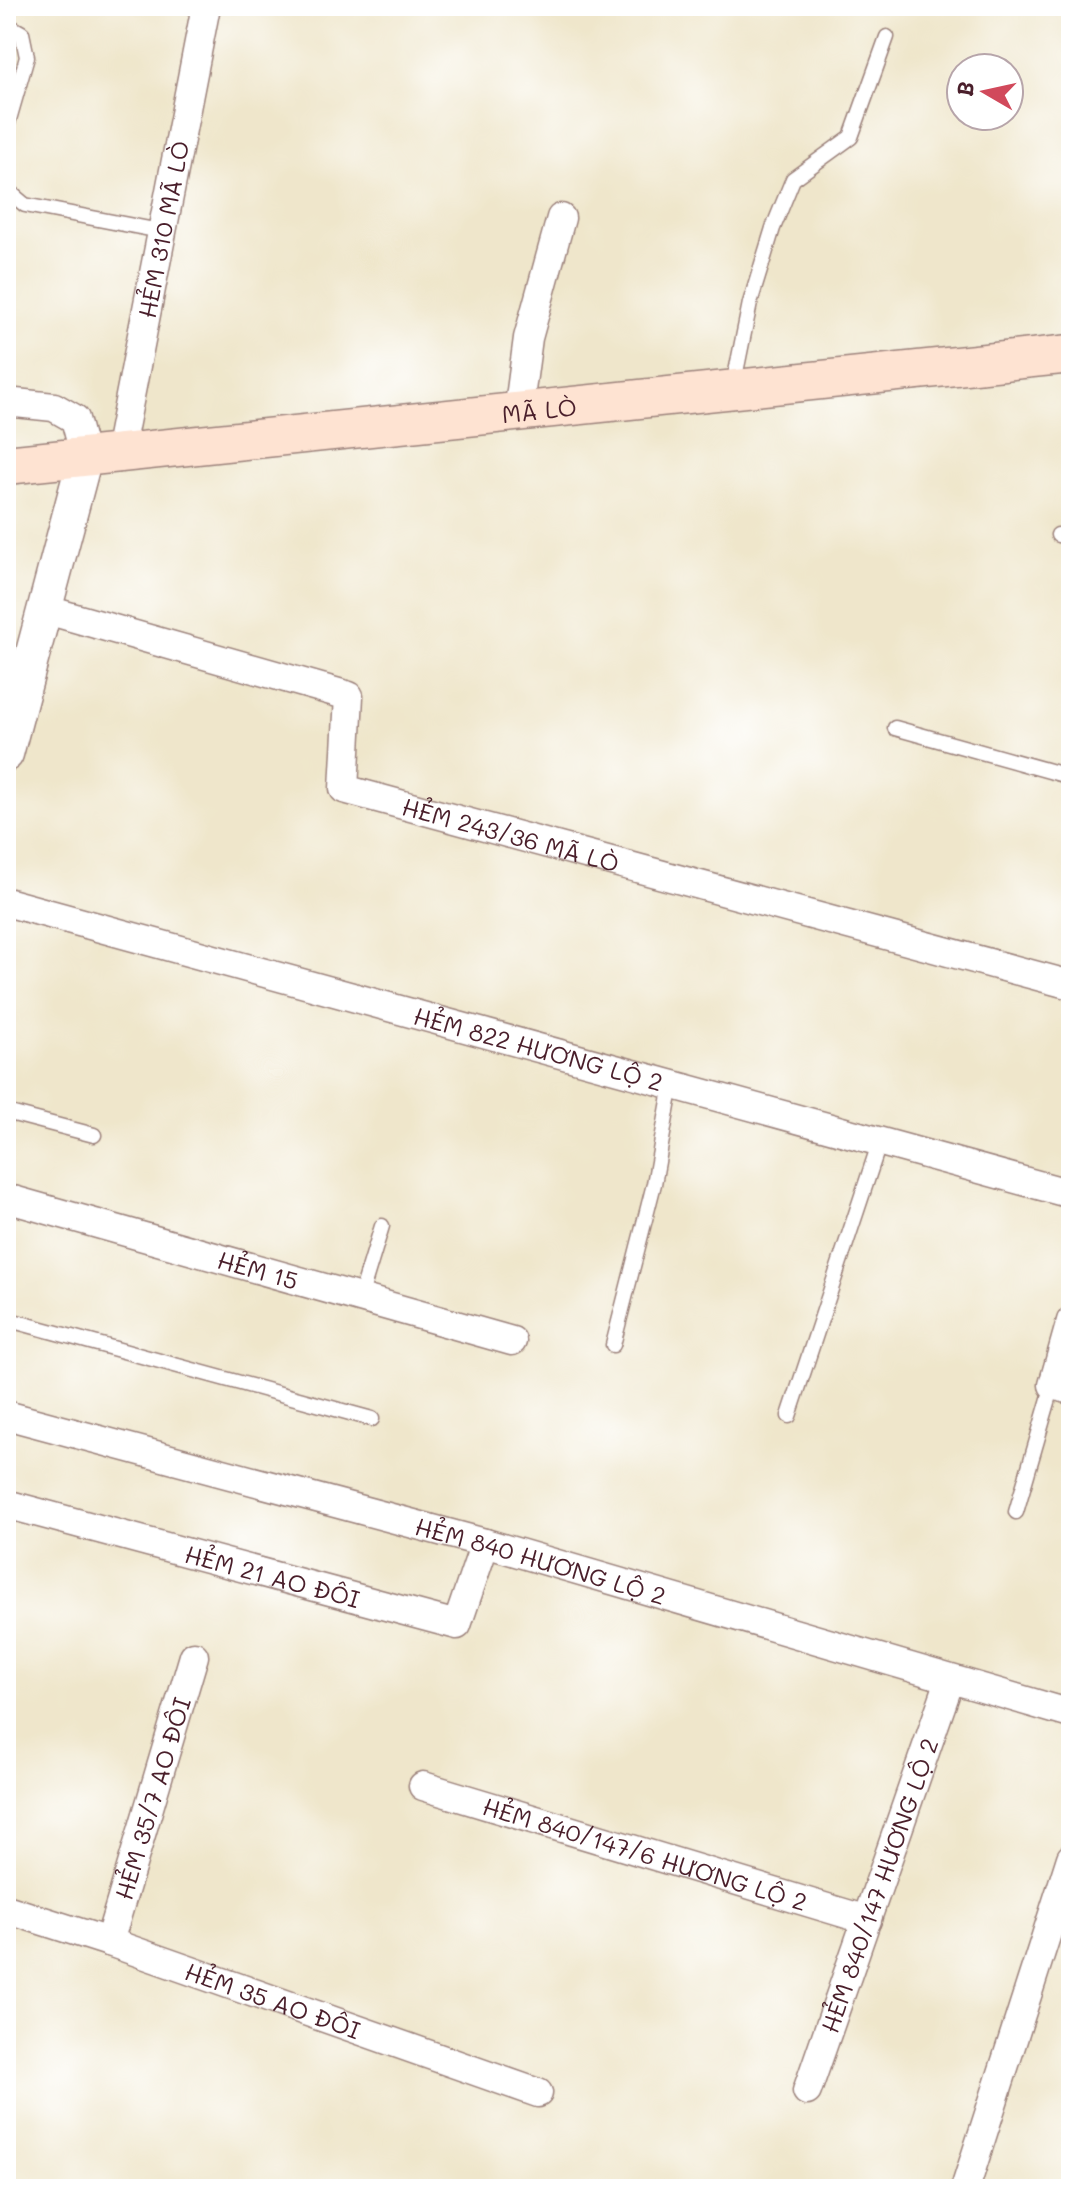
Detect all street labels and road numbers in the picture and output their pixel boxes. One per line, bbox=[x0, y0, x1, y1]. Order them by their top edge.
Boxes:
street label: HẺM 310 MÃ LÒ bbox=[130, 138, 195, 321]
street label: MÃ LÒ bbox=[500, 390, 578, 429]
street label: HẺM 243/36 MÃ LÒ bbox=[399, 790, 623, 878]
street label: HẺM 822 HƯƠNG LỘ 2 bbox=[410, 999, 666, 1097]
street label: HẺM 15 bbox=[214, 1243, 302, 1295]
street label: HẺM 840 HƯƠNG LỘ 2 bbox=[412, 1510, 669, 1610]
street label: HẺM 21 AO ĐÔI bbox=[182, 1537, 363, 1614]
street label: HẺM 35/7 AO ĐÔI bbox=[107, 1693, 196, 1903]
street label: HẺM 840/147 HƯƠNG LỘ 2 bbox=[813, 1734, 944, 2036]
street label: HẺM 840/147/6 HƯƠNG LỘ 2 bbox=[479, 1790, 811, 1917]
street label: HẺM 35 AO ĐÔI bbox=[181, 1955, 365, 2045]

